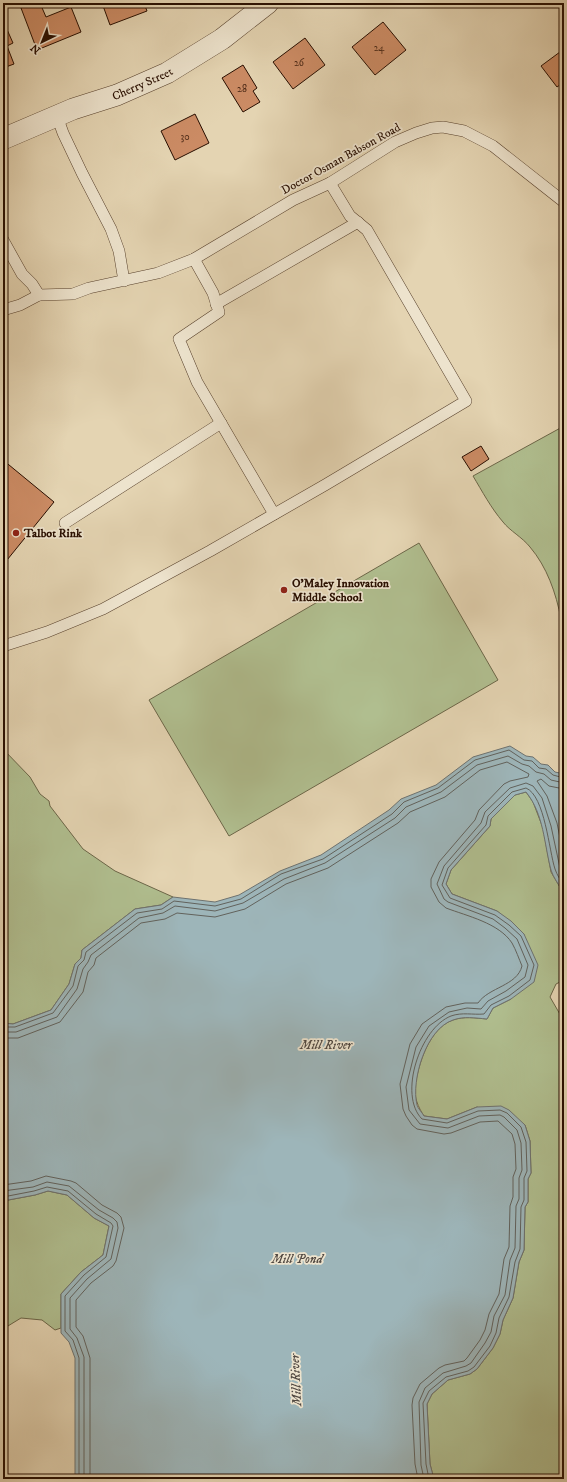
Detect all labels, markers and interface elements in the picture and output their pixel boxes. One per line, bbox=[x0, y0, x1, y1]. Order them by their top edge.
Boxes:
north arrow bbox=[22, 22, 62, 62]
text: N bbox=[28, 40, 44, 57]
house number: 24 bbox=[374, 42, 385, 54]
house number: 26 bbox=[294, 57, 305, 69]
street label: Cherry Street bbox=[110, 64, 176, 104]
house number: 28 bbox=[237, 83, 247, 95]
street label: Doctor Osman Babson Road bbox=[279, 120, 403, 198]
house number: 30 bbox=[180, 131, 190, 143]
place label: Talbot Rink bbox=[23, 526, 83, 541]
marker: Talbot Rink bbox=[11, 528, 21, 538]
place label: O'Maley Innovation Middle School bbox=[292, 576, 390, 605]
marker: O'Maley Innovation Middle School bbox=[279, 585, 289, 595]
water label: Mill River bbox=[299, 1037, 353, 1053]
water label: Mill Pond bbox=[270, 1251, 324, 1267]
water label: Mill River bbox=[287, 1352, 305, 1407]

